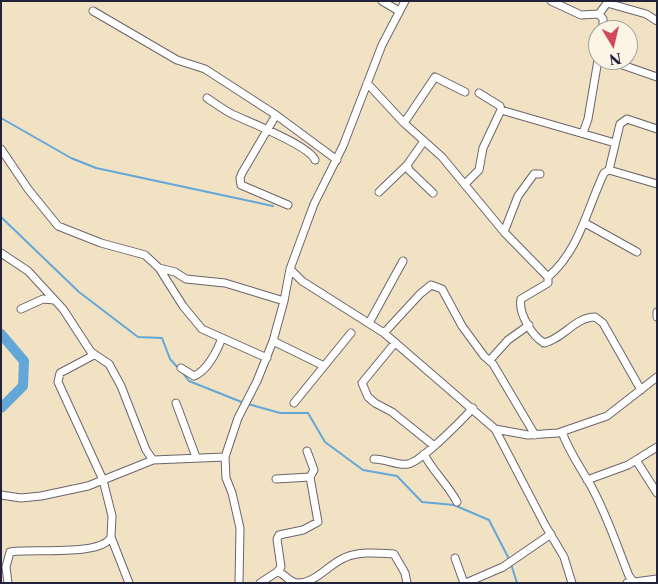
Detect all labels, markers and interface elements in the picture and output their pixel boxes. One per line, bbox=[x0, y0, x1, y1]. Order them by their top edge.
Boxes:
north arrow bbox=[588, 20, 638, 70]
text: N bbox=[608, 49, 623, 69]

